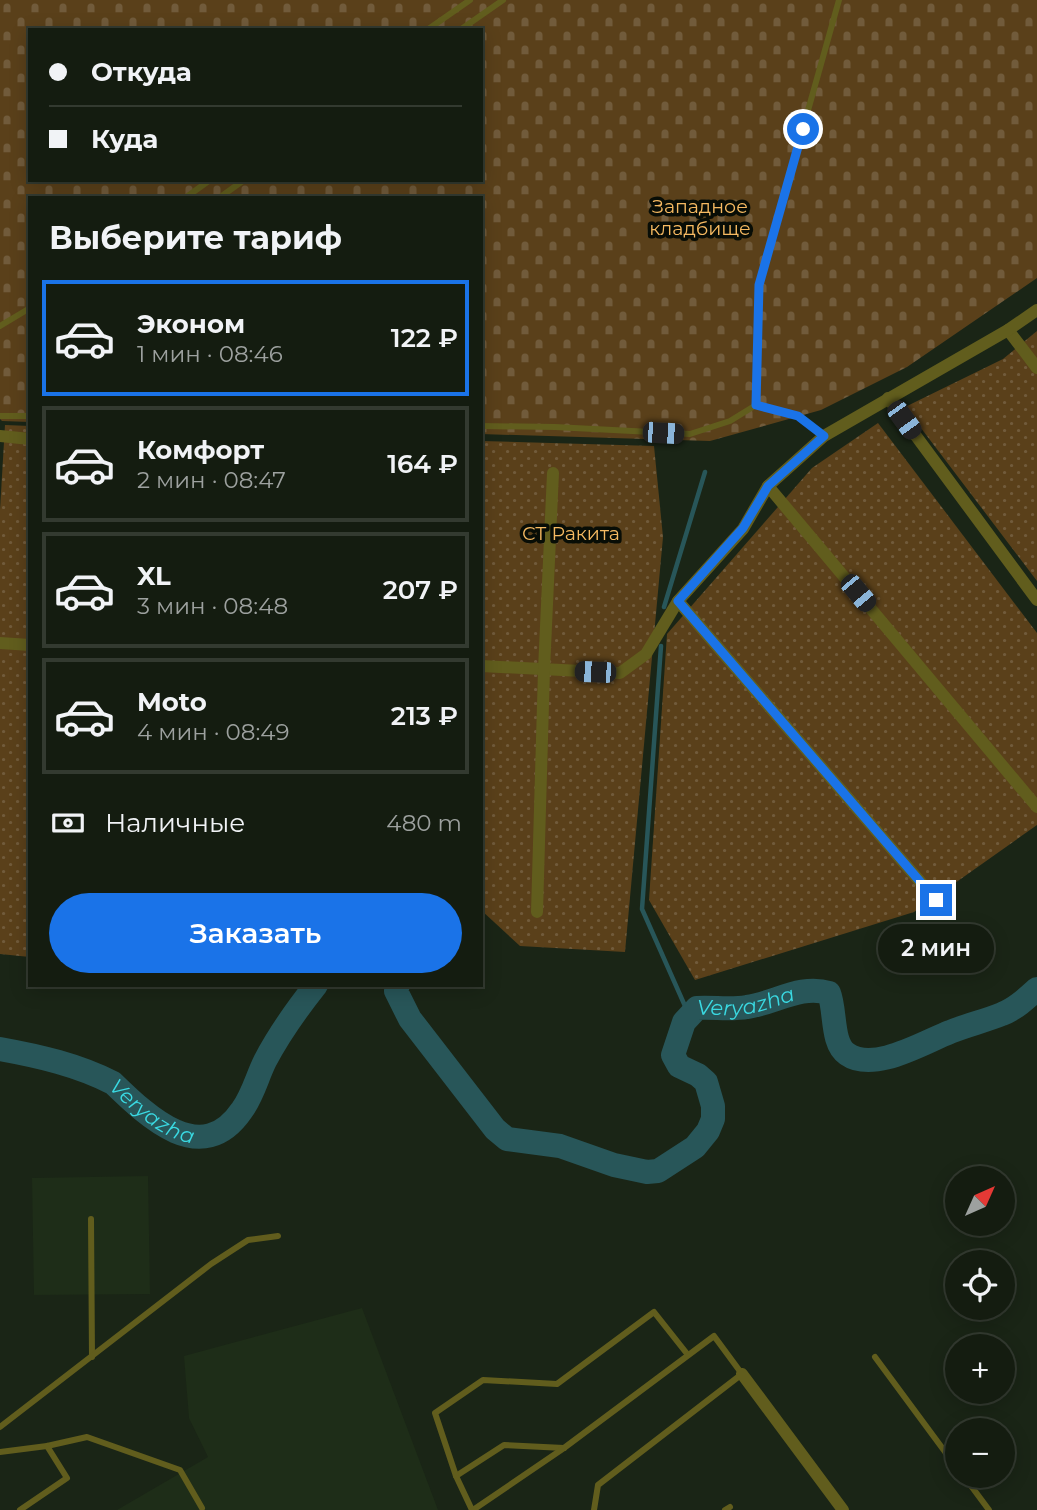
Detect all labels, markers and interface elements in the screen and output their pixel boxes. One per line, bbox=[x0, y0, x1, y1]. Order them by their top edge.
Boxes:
text: Откуда bbox=[91, 56, 192, 88]
route start bbox=[787, 113, 819, 145]
text: Куда bbox=[91, 123, 158, 155]
park label: Западное кладбище bbox=[649, 195, 751, 240]
text: Выберите тариф bbox=[49, 218, 342, 257]
icon: car bbox=[53, 307, 116, 370]
text: Эконом bbox=[137, 308, 245, 340]
text: 122 ₽ bbox=[391, 322, 458, 354]
text: 1 мин · 08:46 bbox=[137, 340, 283, 368]
car bbox=[884, 397, 925, 443]
car bbox=[642, 421, 685, 445]
icon: car bbox=[53, 433, 116, 496]
text: Комфорт bbox=[137, 434, 264, 466]
text: 164 ₽ bbox=[387, 448, 458, 480]
text: 2 мин · 08:47 bbox=[137, 466, 286, 494]
park label: СТ Ракита bbox=[522, 522, 620, 545]
icon: car bbox=[53, 559, 116, 622]
text: XL bbox=[137, 560, 171, 592]
car bbox=[837, 570, 880, 616]
text: 207 ₽ bbox=[383, 574, 458, 606]
text: 3 мин · 08:48 bbox=[137, 592, 288, 620]
car bbox=[574, 661, 617, 683]
icon: car bbox=[53, 685, 116, 748]
text: Moto bbox=[137, 686, 207, 718]
text: 213 ₽ bbox=[391, 700, 458, 732]
text: 4 мин · 08:49 bbox=[137, 718, 289, 746]
icon: cash bbox=[49, 804, 87, 842]
text: Наличные bbox=[105, 807, 245, 839]
text: 480 m bbox=[386, 809, 462, 837]
route end bbox=[920, 884, 952, 916]
button: Заказать bbox=[49, 893, 462, 973]
callout: 2 мин bbox=[878, 925, 994, 974]
text: 2 мин bbox=[901, 934, 971, 962]
water label: Veryazha bbox=[697, 981, 797, 1021]
water label: Veryazha bbox=[105, 1074, 197, 1149]
north arrow bbox=[945, 1166, 1015, 1236]
map controls bbox=[945, 1166, 1015, 1488]
button: locate bbox=[945, 1250, 1015, 1320]
button: + bbox=[945, 1334, 1015, 1404]
button: − bbox=[945, 1418, 1015, 1488]

